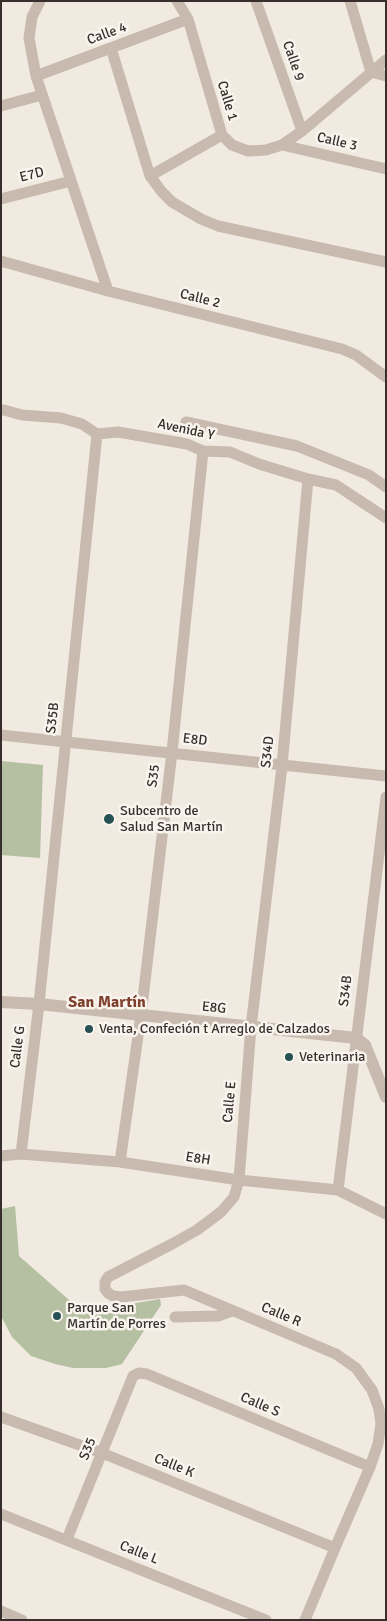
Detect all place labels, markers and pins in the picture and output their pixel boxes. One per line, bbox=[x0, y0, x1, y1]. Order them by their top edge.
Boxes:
place label: Subcentro de Salud San Martín bbox=[120, 803, 223, 836]
marker: Subcentro de Salud San Martín bbox=[102, 812, 116, 826]
place label: Venta, Confeción t Arreglo de Calzados bbox=[99, 1021, 330, 1037]
marker: Venta, Confeción t Arreglo de Calzados bbox=[83, 1023, 95, 1035]
place label: Veterinaria bbox=[299, 1049, 365, 1065]
marker: Veterinaria bbox=[283, 1051, 295, 1063]
place label: Parque San Martín de Porres bbox=[67, 1300, 166, 1332]
marker: Parque San Martín de Porres bbox=[51, 1310, 63, 1322]

